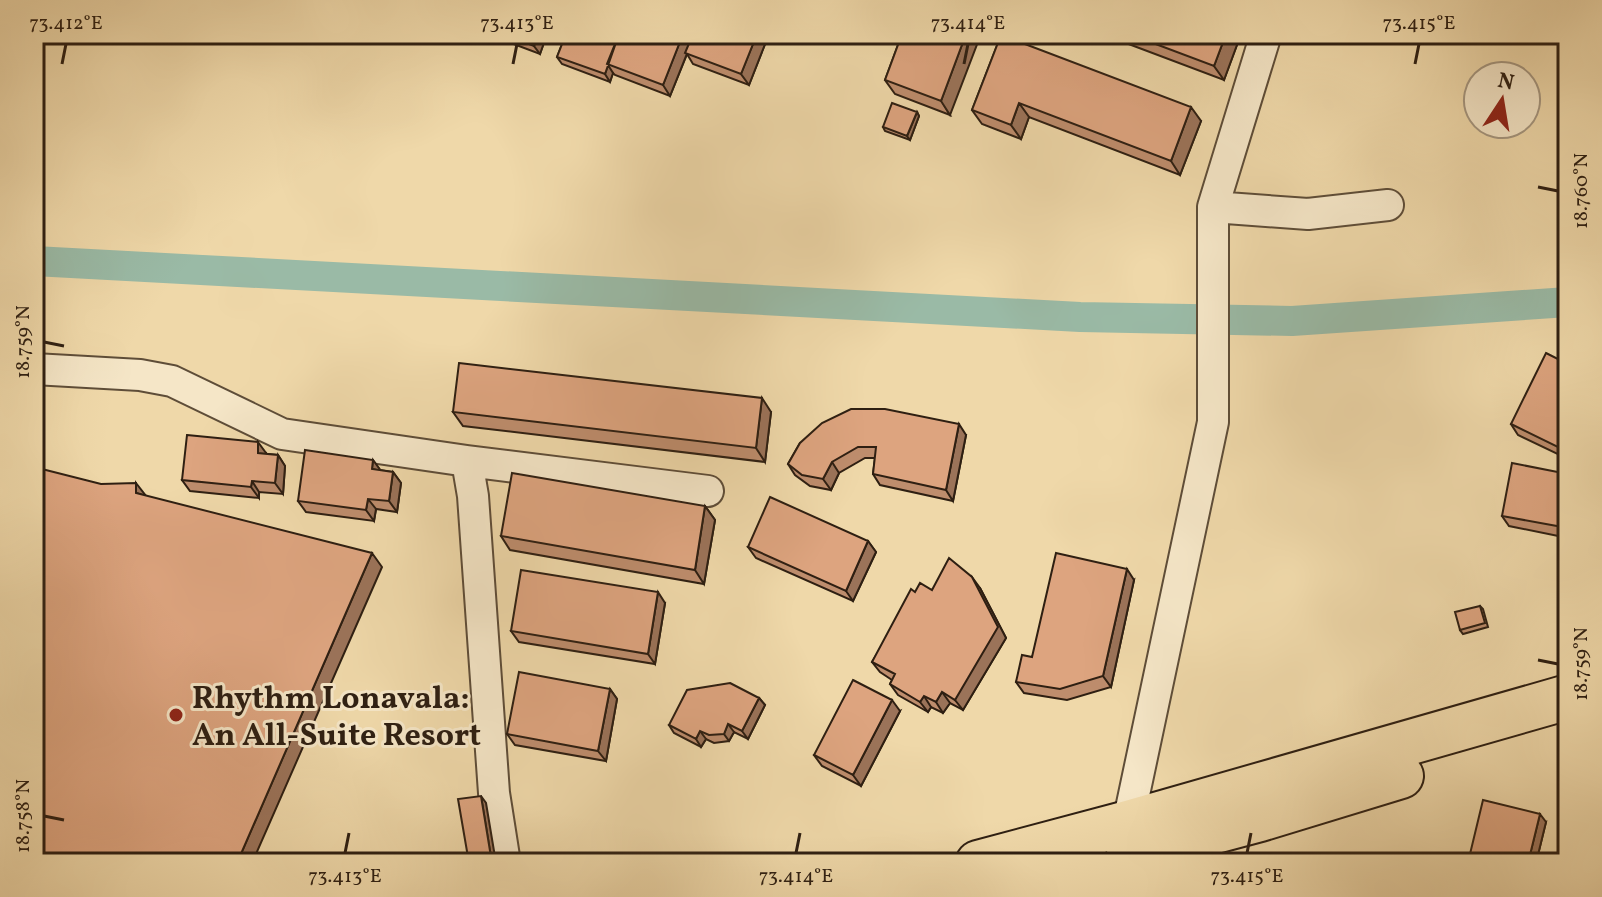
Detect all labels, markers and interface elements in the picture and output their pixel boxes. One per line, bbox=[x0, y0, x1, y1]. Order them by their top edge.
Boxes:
text: 73.412°E bbox=[29, 10, 103, 38]
text: 73.413°E bbox=[480, 10, 554, 38]
text: 73.414°E bbox=[931, 10, 1005, 38]
text: 73.415°E bbox=[1383, 10, 1455, 38]
north arrow bbox=[1462, 60, 1542, 140]
text: N bbox=[1495, 66, 1517, 100]
text: 18.760°N bbox=[1568, 153, 1596, 229]
text: 18.759°N bbox=[10, 305, 38, 379]
text: 18.759°N bbox=[1568, 627, 1596, 701]
place label: Rhythm Lonavala: An All-Suite Resort bbox=[192, 678, 481, 759]
marker: Rhythm Lonavala: An All-Suite Resort bbox=[167, 706, 185, 724]
text: 18.758°N bbox=[10, 779, 38, 853]
text: 73.413°E bbox=[308, 863, 382, 891]
text: 73.414°E bbox=[759, 863, 833, 891]
text: 73.415°E bbox=[1211, 863, 1283, 891]

